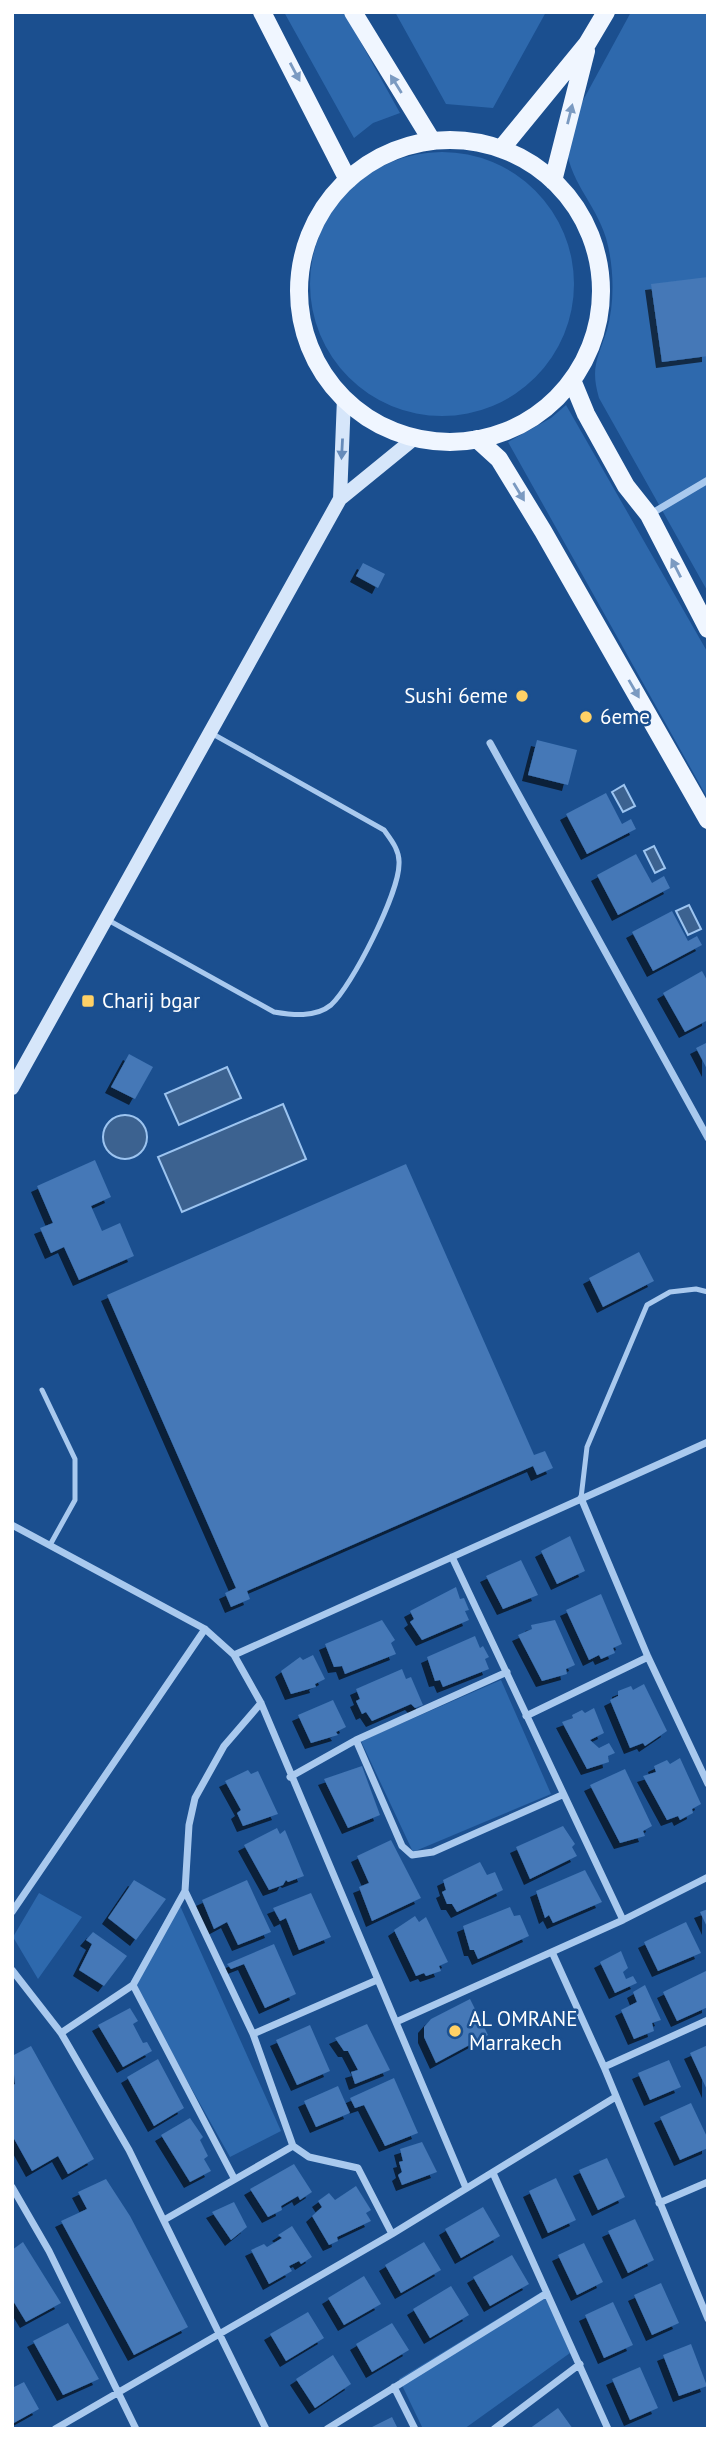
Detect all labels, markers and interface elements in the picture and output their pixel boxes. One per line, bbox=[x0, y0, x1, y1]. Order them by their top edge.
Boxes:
one-way arrow bbox=[289, 62, 300, 82]
one-way arrow bbox=[389, 74, 402, 93]
one-way arrow bbox=[565, 103, 576, 125]
one-way arrow bbox=[336, 438, 347, 460]
one-way arrow bbox=[513, 483, 525, 502]
one-way arrow bbox=[671, 558, 682, 578]
one-way arrow bbox=[627, 679, 640, 698]
place label: Sushi 6eme bbox=[404, 682, 508, 709]
marker: Sushi 6eme bbox=[514, 688, 530, 704]
place label: 6eme bbox=[600, 703, 650, 730]
marker: 6eme bbox=[578, 709, 594, 725]
place label: Charij bgar bbox=[102, 987, 200, 1014]
marker: Charij bgar bbox=[80, 993, 96, 1009]
place label: AL OMRANE Marrakech bbox=[469, 2005, 577, 2056]
marker: AL OMRANE Marrakech bbox=[447, 2023, 463, 2039]

